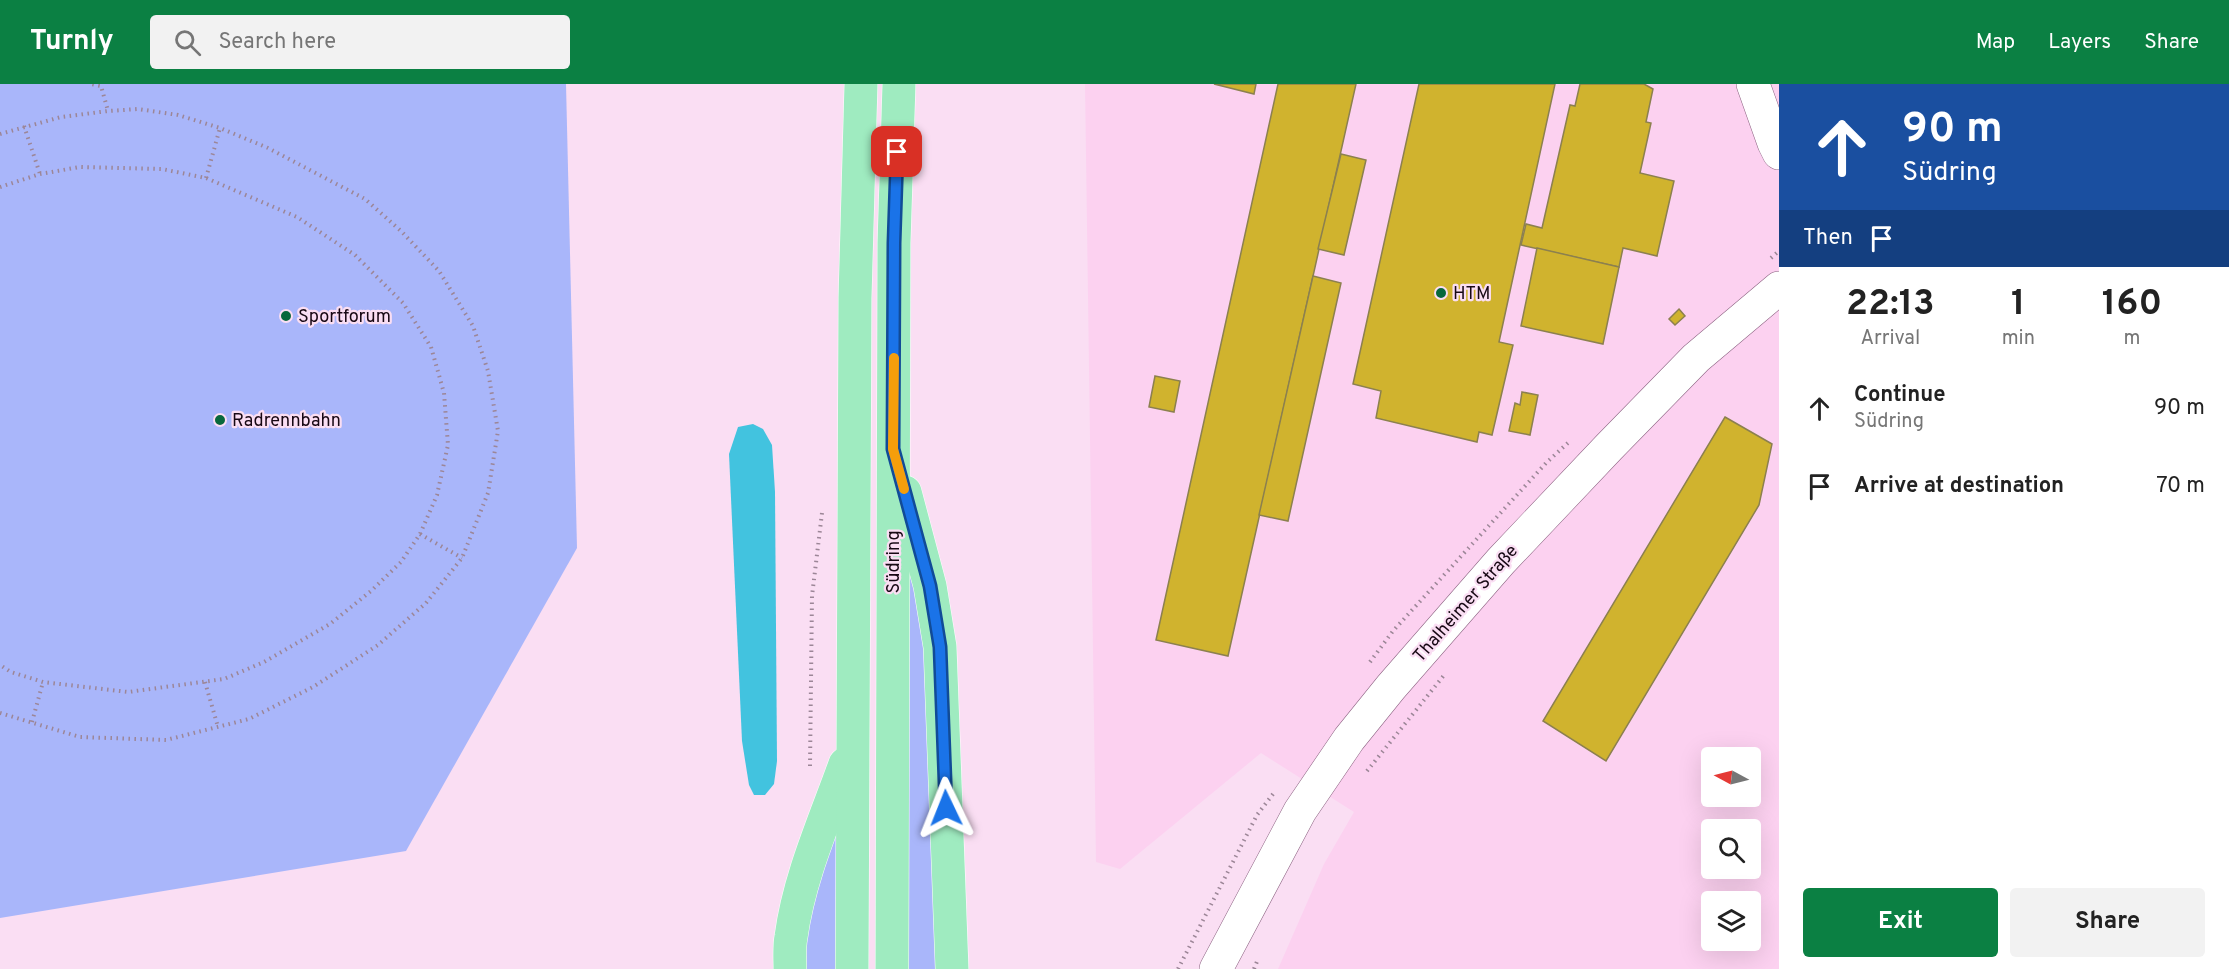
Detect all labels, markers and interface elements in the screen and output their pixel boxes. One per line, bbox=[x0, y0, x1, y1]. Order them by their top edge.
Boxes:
search box bbox=[150, 15, 570, 69]
text: Turnly bbox=[30, 24, 114, 60]
icon: search bbox=[171, 26, 204, 59]
text: Search here bbox=[219, 29, 336, 56]
text: Map bbox=[1976, 29, 2015, 56]
text: Layers bbox=[2048, 29, 2111, 56]
text: Share bbox=[2144, 29, 2199, 56]
text: 90 m bbox=[1902, 104, 2003, 157]
icon: ahead bbox=[1803, 108, 1881, 186]
pin bbox=[871, 126, 922, 177]
icon: arrive bbox=[880, 135, 913, 168]
text: Südring bbox=[1902, 156, 1997, 190]
icon: arrive bbox=[1865, 222, 1898, 255]
text: Then bbox=[1803, 225, 1853, 252]
text: 22:13 bbox=[1846, 282, 1935, 328]
text: 1 bbox=[2011, 282, 2025, 328]
text: 160 bbox=[2102, 282, 2162, 328]
place label: HTM bbox=[1453, 283, 1490, 306]
marker: HTM bbox=[1434, 286, 1448, 300]
place label: Sportforum bbox=[298, 306, 391, 329]
marker: Sportforum bbox=[279, 309, 293, 323]
text: Arrival bbox=[1861, 326, 1920, 352]
text: min bbox=[2002, 326, 2035, 352]
text: m bbox=[2123, 326, 2140, 352]
text: Continue bbox=[1854, 382, 1945, 409]
icon: ahead bbox=[1803, 392, 1836, 425]
text: 90 m bbox=[2154, 395, 2205, 422]
text: Südring bbox=[1854, 409, 1924, 435]
place label: Radrennbahn bbox=[232, 410, 341, 433]
marker: Radrennbahn bbox=[213, 413, 227, 427]
icon: arrive bbox=[1803, 470, 1836, 503]
text: Arrive at destination bbox=[1854, 473, 2064, 500]
text: 70 m bbox=[2156, 473, 2205, 500]
street label: Südring bbox=[883, 530, 906, 594]
street label: Thalheimer Straße bbox=[1409, 540, 1524, 668]
north arrow bbox=[1701, 747, 1761, 807]
map controls bbox=[1701, 747, 1761, 951]
position arrow bbox=[914, 776, 978, 840]
button: search bbox=[1701, 819, 1761, 879]
button: Exit bbox=[1803, 888, 1998, 957]
button: Share bbox=[2010, 888, 2205, 957]
button: layers bbox=[1701, 891, 1761, 951]

